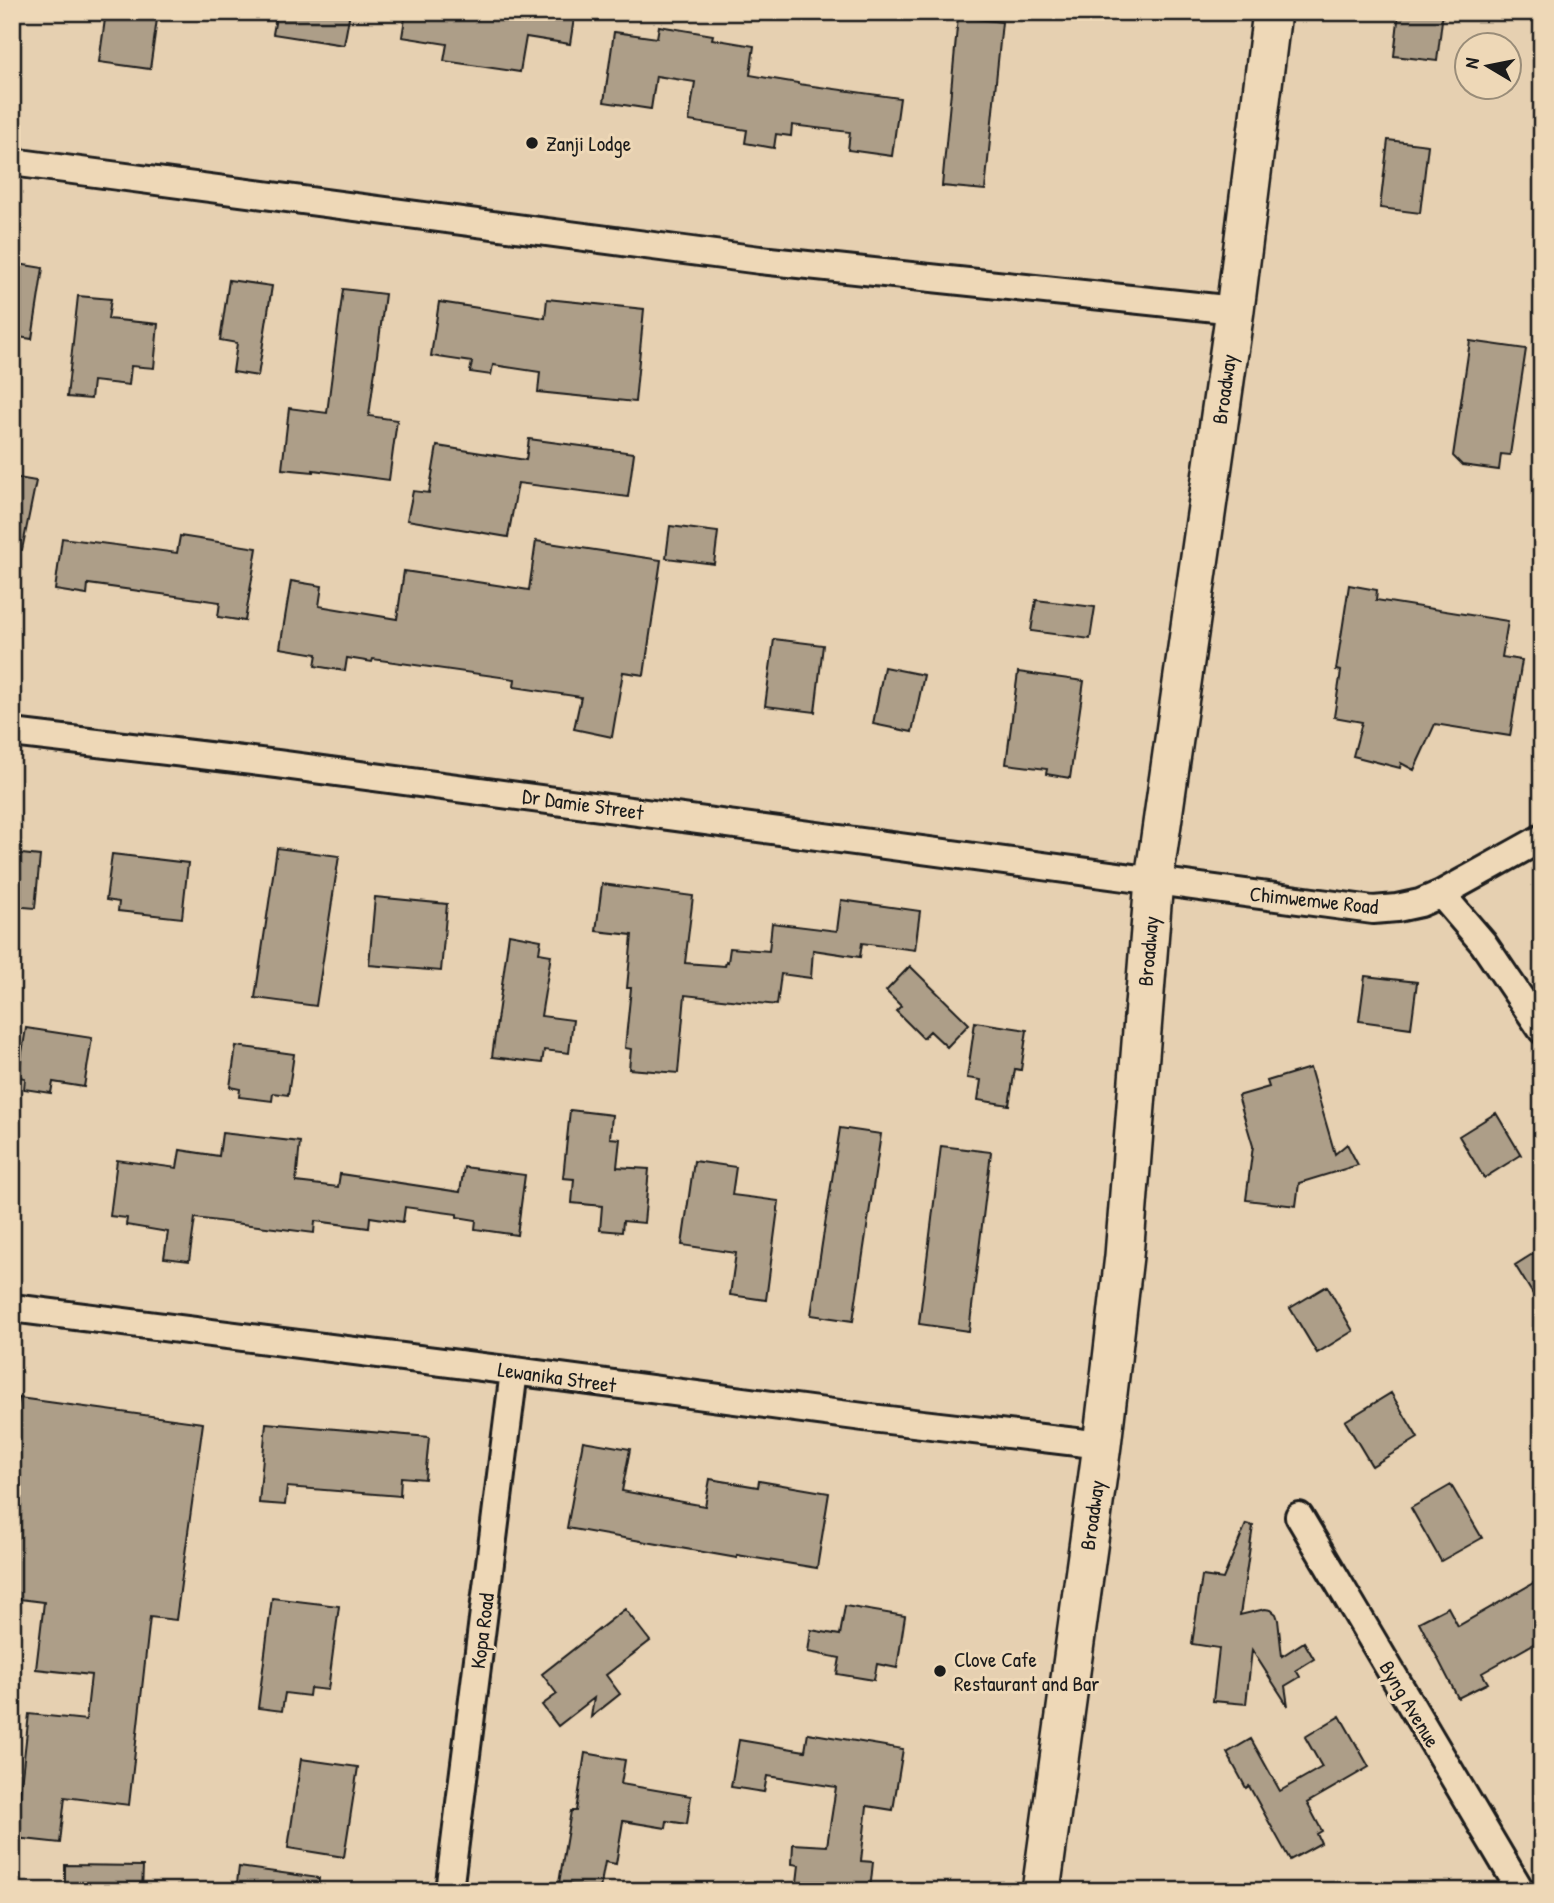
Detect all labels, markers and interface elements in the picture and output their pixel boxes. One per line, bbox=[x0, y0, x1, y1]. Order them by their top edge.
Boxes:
north arrow bbox=[1452, 32, 1522, 102]
text: N bbox=[1458, 56, 1485, 70]
place label: Zanji Lodge bbox=[546, 129, 631, 158]
marker: Zanji Lodge bbox=[524, 135, 540, 151]
street label: Broadway bbox=[1205, 352, 1243, 426]
street label: Dr Damie Street bbox=[520, 781, 646, 827]
street label: Chimwemwe Road bbox=[1248, 879, 1380, 921]
street label: Broadway bbox=[1130, 915, 1166, 987]
street label: Lewanika Street bbox=[496, 1354, 619, 1400]
street label: Broadway bbox=[1073, 1478, 1111, 1552]
street label: Kopa Road bbox=[463, 1592, 501, 1670]
place label: Clove Cafe Restaurant and Bar bbox=[954, 1645, 1099, 1698]
street label: Byng Avenue bbox=[1373, 1655, 1447, 1753]
marker: Clove Cafe Restaurant and Bar bbox=[932, 1663, 948, 1679]

